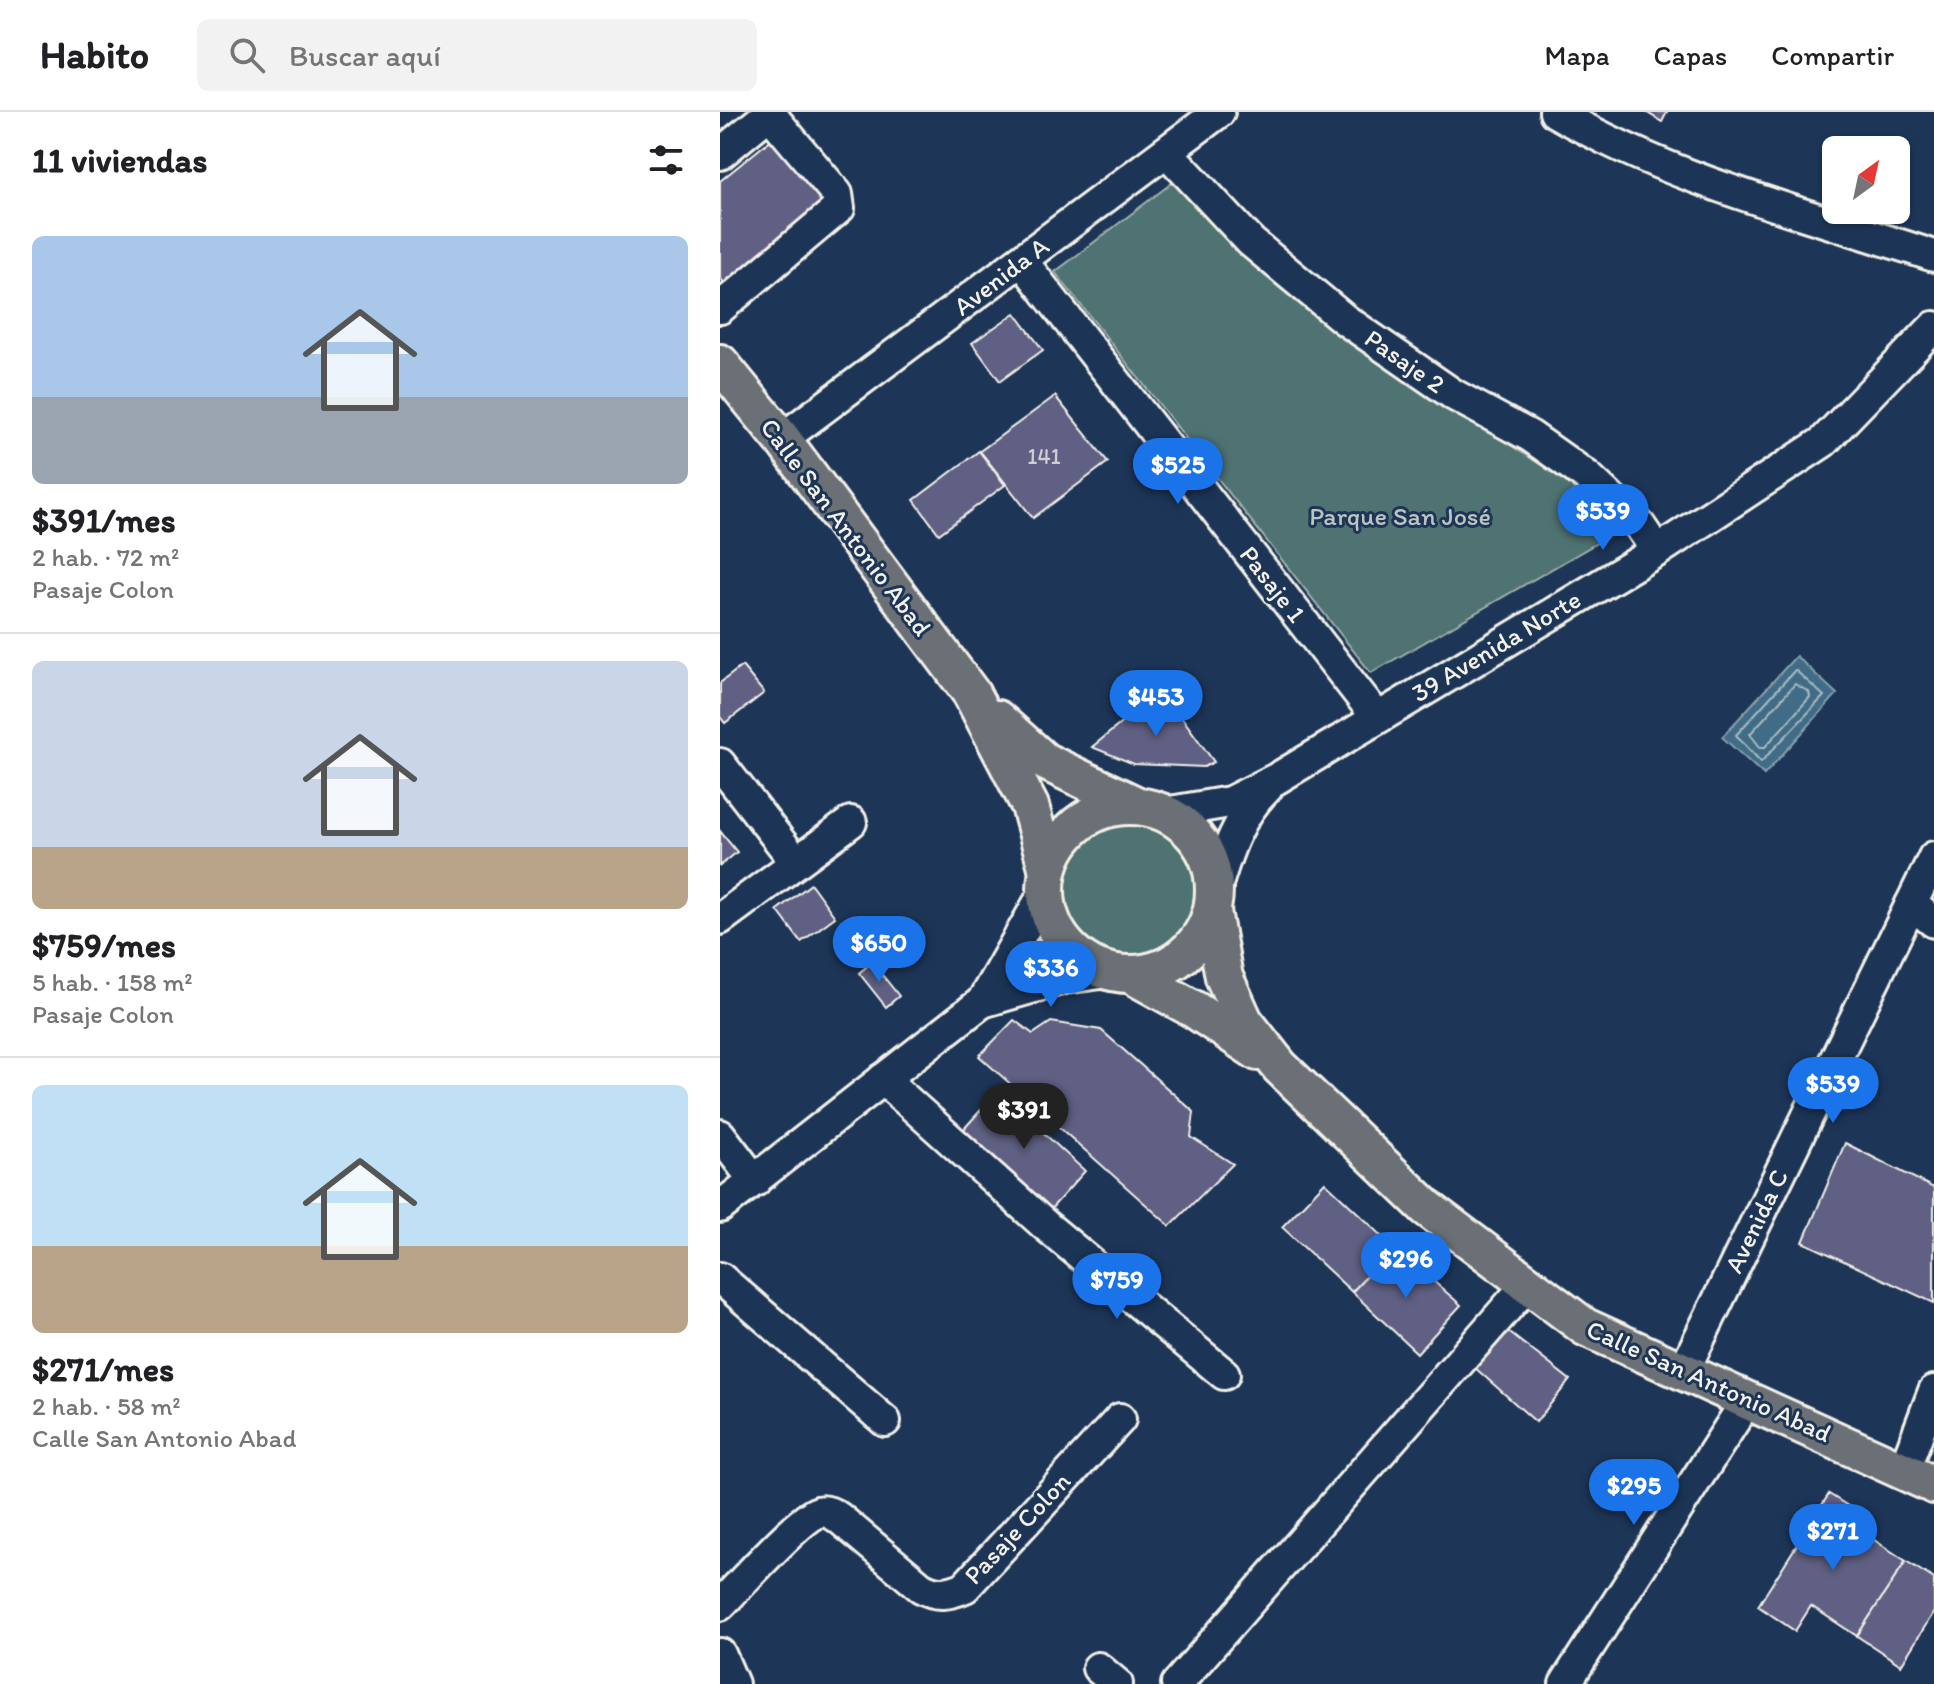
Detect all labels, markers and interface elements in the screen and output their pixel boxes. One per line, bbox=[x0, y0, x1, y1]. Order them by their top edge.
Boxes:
search box bbox=[197, 19, 757, 91]
text: Habito bbox=[40, 32, 149, 78]
icon: search bbox=[225, 33, 269, 77]
text: Buscar aquí bbox=[289, 37, 441, 74]
text: Mapa bbox=[1544, 38, 1610, 72]
text: Capas bbox=[1654, 38, 1727, 72]
text: Compartir bbox=[1771, 38, 1894, 72]
north arrow bbox=[1822, 136, 1910, 224]
map controls bbox=[1822, 136, 1910, 224]
icon: filters bbox=[644, 138, 688, 182]
text: 11 viviendas bbox=[32, 140, 207, 181]
street label: Avenida A bbox=[947, 229, 1055, 322]
icon: home bbox=[288, 288, 432, 432]
street label: Pasaje 2 bbox=[1359, 322, 1451, 400]
street label: Calle San Antonio Abad bbox=[754, 412, 938, 642]
pin: $525 bbox=[1131, 438, 1225, 506]
house number: 141 bbox=[1027, 443, 1061, 470]
text: $525 bbox=[1151, 448, 1205, 480]
pin: $539 bbox=[1556, 484, 1650, 552]
text: $539 bbox=[1576, 494, 1630, 526]
text: $391/mes bbox=[32, 500, 176, 541]
park label: Parque San José bbox=[1309, 500, 1491, 532]
street label: Pasaje 1 bbox=[1233, 539, 1313, 629]
text: 2 hab. · 72 m² bbox=[32, 541, 179, 573]
text: Pasaje Colon bbox=[32, 573, 174, 605]
street label: 39 Avenida Norte bbox=[1406, 583, 1586, 709]
pin: $453 bbox=[1109, 670, 1203, 738]
text: $453 bbox=[1128, 680, 1184, 712]
icon: home bbox=[288, 713, 432, 857]
pin: $650 bbox=[832, 916, 926, 984]
text: $759/mes bbox=[32, 925, 176, 966]
text: $650 bbox=[851, 926, 907, 958]
pin: $336 bbox=[1004, 941, 1098, 1009]
text: $336 bbox=[1023, 951, 1079, 983]
text: 5 hab. · 158 m² bbox=[32, 966, 193, 998]
text: Pasaje Colon bbox=[32, 998, 174, 1030]
pin: $539 bbox=[1786, 1057, 1880, 1125]
text: $539 bbox=[1806, 1067, 1860, 1099]
pin: $391 bbox=[977, 1083, 1071, 1151]
text: $391 bbox=[997, 1093, 1051, 1125]
icon: home bbox=[288, 1137, 432, 1281]
street label: Avenida C bbox=[1717, 1164, 1795, 1278]
pin: $296 bbox=[1359, 1232, 1453, 1300]
text: $296 bbox=[1379, 1242, 1433, 1274]
pin: $759 bbox=[1070, 1253, 1164, 1321]
text: $759 bbox=[1090, 1263, 1144, 1295]
street label: Calle San Antonio Abad bbox=[1582, 1313, 1836, 1449]
text: $271/mes bbox=[32, 1349, 174, 1390]
text: 2 hab. · 58 m² bbox=[32, 1390, 181, 1422]
text: Calle San Antonio Abad bbox=[32, 1422, 296, 1454]
pin: $295 bbox=[1587, 1459, 1681, 1527]
street label: Pasaje Colon bbox=[957, 1465, 1077, 1591]
text: $295 bbox=[1607, 1469, 1661, 1501]
pin: $271 bbox=[1786, 1504, 1880, 1572]
text: $271 bbox=[1807, 1514, 1859, 1546]

